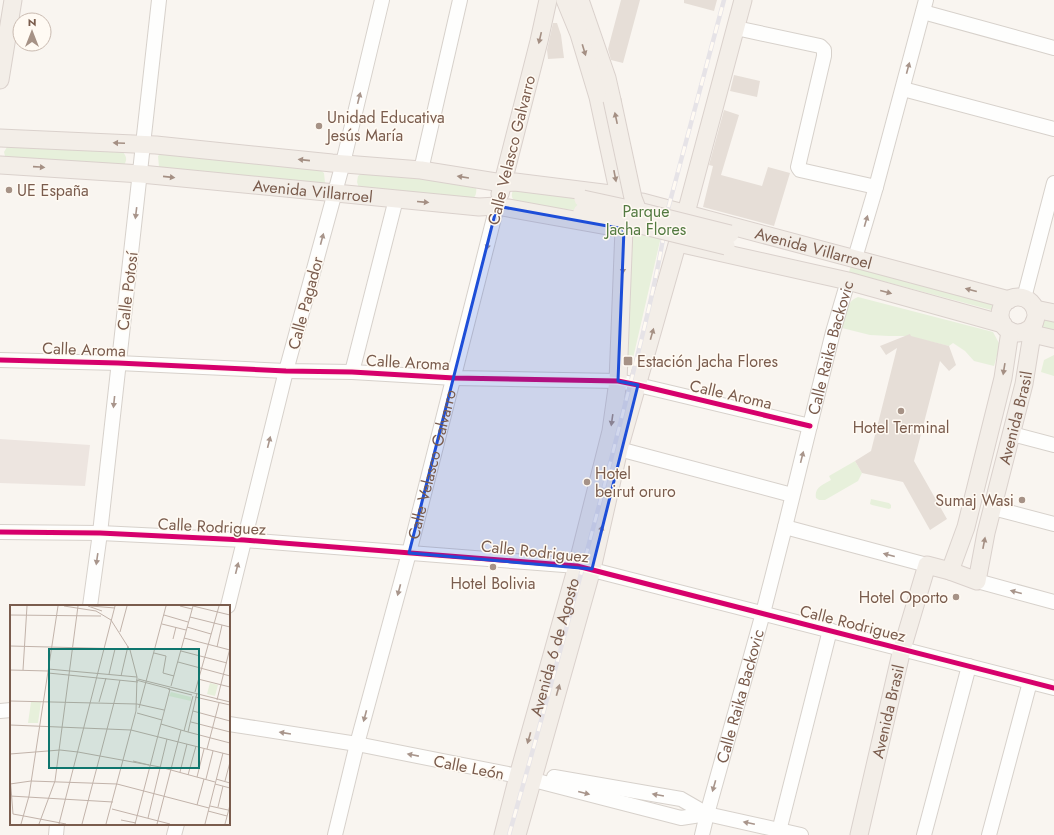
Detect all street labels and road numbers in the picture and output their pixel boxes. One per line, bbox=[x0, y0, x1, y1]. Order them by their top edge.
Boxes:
street label: Calle Velasco Galvarro bbox=[482, 73, 541, 227]
street label: Avenida Villarroel bbox=[252, 174, 374, 209]
street label: Avenida Villarroel bbox=[752, 222, 875, 275]
street label: Calle Potosí bbox=[111, 249, 144, 332]
street label: Calle Pagador bbox=[282, 254, 329, 352]
street label: Calle Raika Backovic bbox=[802, 278, 860, 417]
street label: Calle Aroma bbox=[42, 337, 126, 362]
street label: Calle Aroma bbox=[366, 349, 450, 376]
street label: Avenida Brasil bbox=[993, 369, 1038, 467]
street label: Calle Aroma bbox=[687, 374, 774, 415]
street label: Calle Velasco Galvarro bbox=[402, 387, 462, 542]
street label: Calle Rodriguez bbox=[157, 512, 267, 541]
street label: Calle Rodriguez bbox=[480, 534, 591, 569]
street label: Avenida 6 de Agosto bbox=[524, 575, 585, 719]
street label: Calle Rodriguez bbox=[798, 599, 909, 648]
street label: Calle Raika Backovic bbox=[711, 627, 770, 766]
street label: Avenida Brasil bbox=[866, 662, 910, 760]
street label: Calle León bbox=[432, 749, 506, 786]

